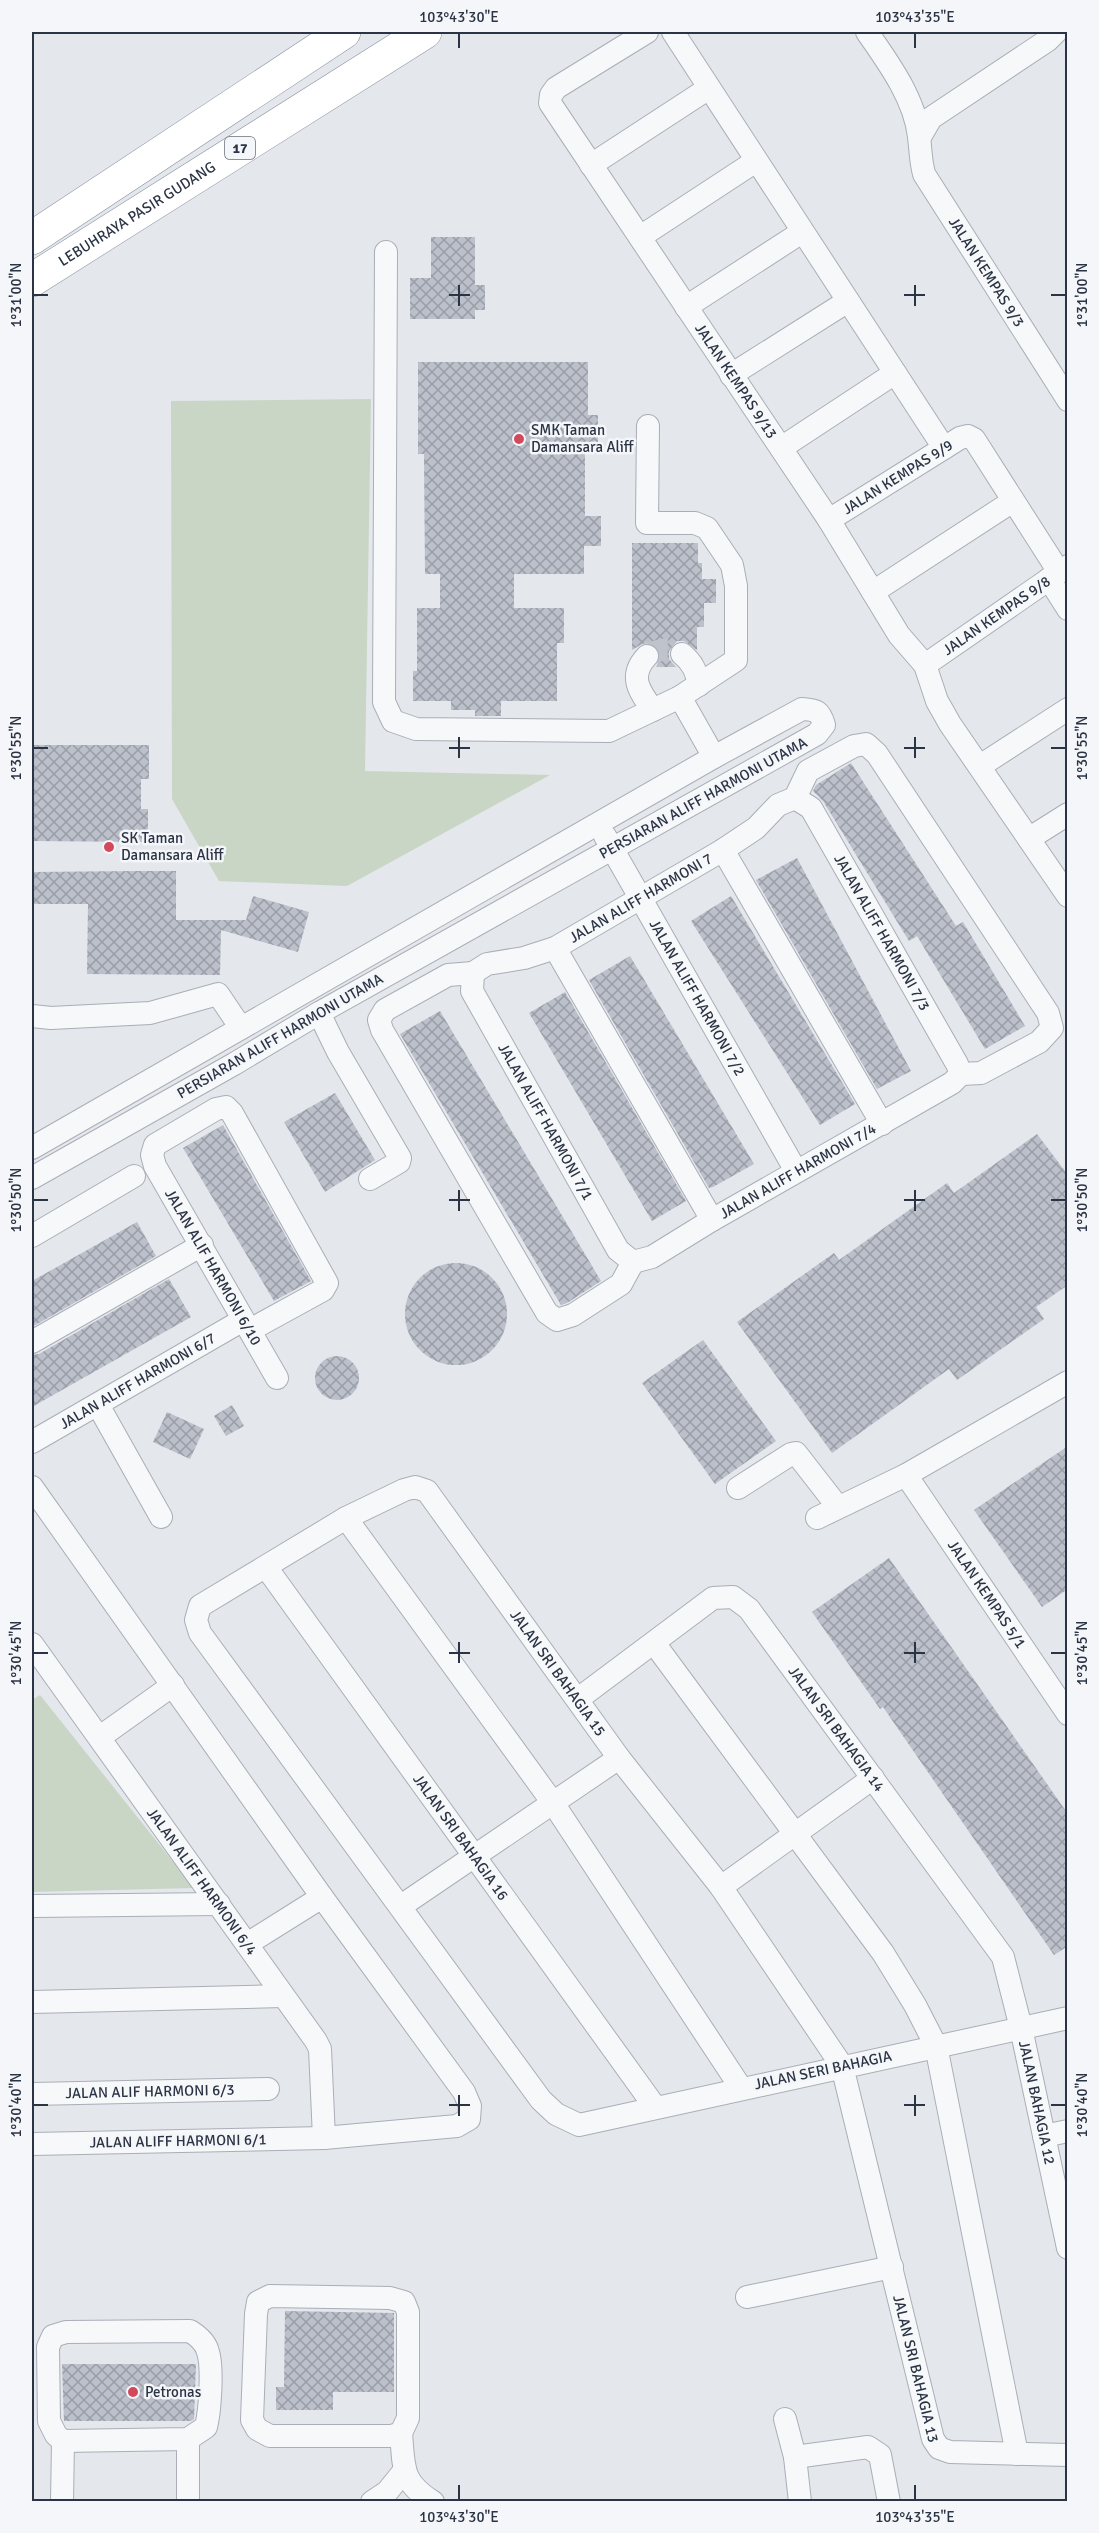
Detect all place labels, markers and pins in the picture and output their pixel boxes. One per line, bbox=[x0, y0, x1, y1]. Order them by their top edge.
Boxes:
place label: SMK Taman Damansara Aliff bbox=[531, 421, 635, 456]
marker: SMK Taman Damansara Aliff bbox=[512, 432, 526, 446]
place label: SK Taman Damansara Aliff bbox=[121, 829, 225, 864]
marker: SK Taman Damansara Aliff bbox=[102, 840, 116, 854]
place label: Petronas bbox=[145, 2383, 202, 2401]
marker: Petronas bbox=[126, 2385, 140, 2399]

